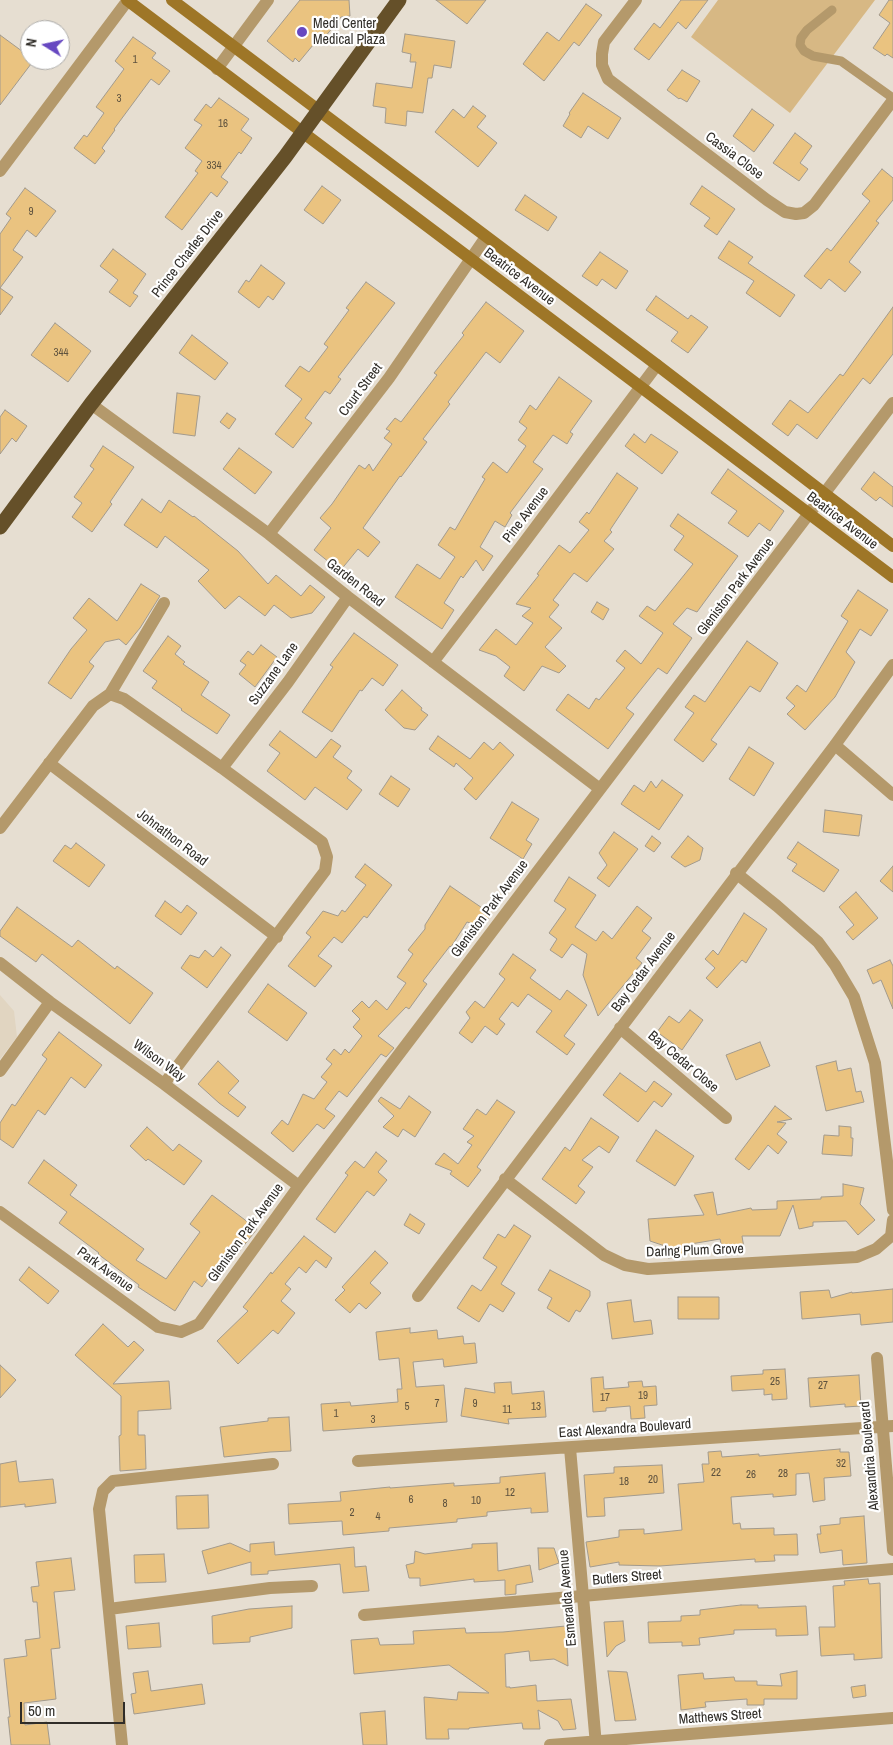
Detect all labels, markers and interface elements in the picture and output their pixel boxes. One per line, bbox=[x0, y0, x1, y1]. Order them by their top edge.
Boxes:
place label: Medi Center Medical Plaza bbox=[313, 16, 385, 48]
north arrow bbox=[20, 20, 70, 70]
marker: Medi Center Medical Plaza bbox=[295, 25, 309, 39]
text: N bbox=[22, 37, 41, 48]
house number: 1 bbox=[132, 53, 138, 67]
house number: 3 bbox=[116, 92, 122, 106]
house number: 16 bbox=[218, 117, 228, 131]
street label: Cassia Close bbox=[702, 129, 766, 183]
house number: 334 bbox=[206, 159, 222, 173]
house number: 9 bbox=[28, 205, 34, 219]
street label: Prince Charles Drive bbox=[149, 207, 227, 301]
street label: Beatrice Avenue bbox=[480, 245, 558, 309]
house number: 344 bbox=[53, 346, 69, 360]
street label: Court Street bbox=[336, 360, 386, 420]
street label: Pine Avenue bbox=[500, 484, 552, 546]
street label: Beatrice Avenue bbox=[803, 489, 881, 553]
street label: Gleniston Park Avenue bbox=[694, 535, 778, 639]
street label: Garden Road bbox=[323, 555, 387, 611]
street label: Suzzane Lane bbox=[246, 639, 302, 709]
street label: Johnathon Road bbox=[133, 806, 211, 870]
street label: Gleniston Park Avenue bbox=[448, 857, 532, 961]
street label: Bay Cedar Avenue bbox=[608, 929, 680, 1015]
street label: Bay Cedar Close bbox=[644, 1028, 722, 1096]
street label: Wilson Way bbox=[129, 1036, 189, 1086]
street label: Gleniston Park Avenue bbox=[205, 1180, 287, 1286]
street label: Darlng Plum Grove bbox=[646, 1241, 744, 1261]
street label: Park Avenue bbox=[74, 1244, 136, 1296]
house number: 25 bbox=[770, 1375, 780, 1389]
house number: 27 bbox=[818, 1379, 828, 1393]
house number: 19 bbox=[638, 1389, 648, 1403]
house number: 17 bbox=[600, 1391, 610, 1405]
house number: 7 bbox=[434, 1397, 440, 1411]
house number: 9 bbox=[472, 1397, 478, 1411]
house number: 5 bbox=[404, 1400, 410, 1414]
house number: 13 bbox=[531, 1400, 541, 1414]
street label: Alexandria Boulevard bbox=[857, 1401, 883, 1511]
house number: 11 bbox=[502, 1403, 512, 1417]
house number: 1 bbox=[333, 1407, 339, 1421]
house number: 3 bbox=[370, 1413, 376, 1427]
street label: East Alexandra Boulevard bbox=[558, 1416, 692, 1442]
house number: 32 bbox=[836, 1457, 846, 1471]
house number: 22 bbox=[711, 1466, 721, 1480]
house number: 28 bbox=[778, 1467, 788, 1481]
house number: 26 bbox=[746, 1468, 756, 1482]
house number: 20 bbox=[648, 1473, 658, 1487]
house number: 18 bbox=[619, 1475, 629, 1489]
house number: 12 bbox=[505, 1486, 515, 1500]
house number: 6 bbox=[408, 1493, 414, 1507]
house number: 10 bbox=[471, 1494, 481, 1508]
house number: 8 bbox=[442, 1497, 448, 1511]
house number: 2 bbox=[349, 1506, 355, 1520]
house number: 4 bbox=[375, 1510, 381, 1524]
street label: Esmeralda Avenue bbox=[555, 1549, 581, 1647]
street label: Butlers Street bbox=[592, 1567, 662, 1589]
scale bar bbox=[22, 1692, 128, 1724]
text: 50 m bbox=[28, 1700, 55, 1721]
street label: Matthews Street bbox=[678, 1706, 762, 1728]

